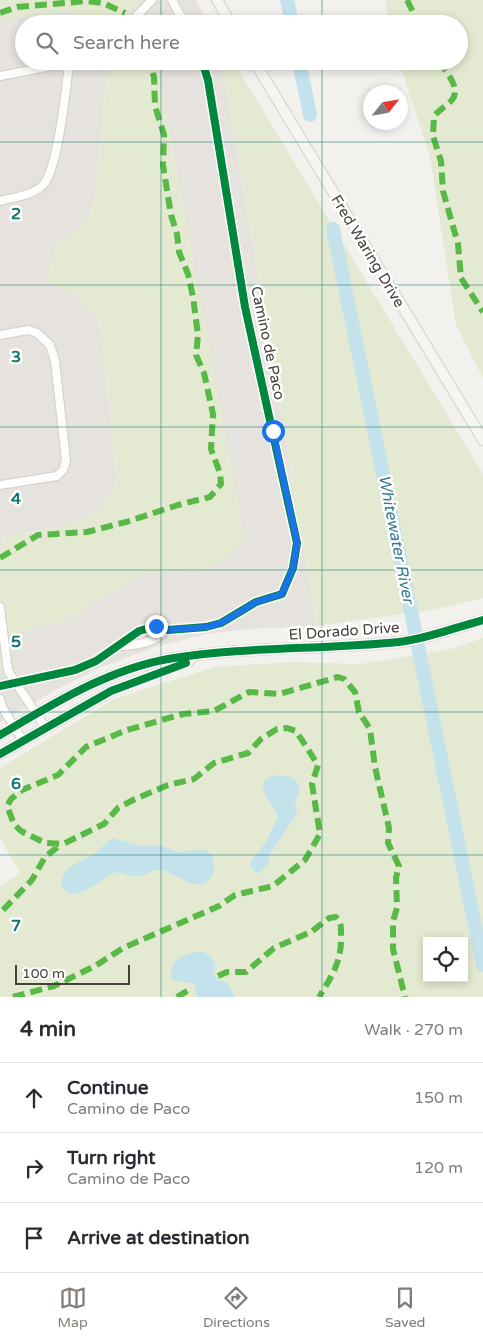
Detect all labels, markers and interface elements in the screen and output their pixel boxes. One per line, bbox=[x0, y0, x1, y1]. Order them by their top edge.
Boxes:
search box bbox=[15, 15, 468, 70]
icon: search bbox=[33, 29, 61, 57]
text: Search here bbox=[73, 32, 180, 54]
north arrow bbox=[363, 85, 408, 130]
street label: Fred Waring Drive bbox=[327, 191, 409, 311]
text: 2 bbox=[11, 204, 21, 224]
street label: Camino de Paco bbox=[247, 285, 289, 401]
text: 3 bbox=[11, 347, 21, 367]
route start bbox=[262, 420, 285, 443]
water label: Whitewater River bbox=[374, 473, 419, 607]
text: 4 bbox=[11, 489, 21, 509]
route end bbox=[145, 615, 168, 638]
street label: El Dorado Drive bbox=[288, 618, 400, 644]
text: 5 bbox=[11, 632, 21, 652]
text: 6 bbox=[11, 774, 21, 794]
text: 7 bbox=[11, 916, 21, 936]
map controls bbox=[423, 937, 468, 982]
button: locate bbox=[423, 937, 468, 982]
scale bar bbox=[15, 962, 130, 985]
text: 100 m bbox=[22, 965, 65, 982]
text: 4 min bbox=[20, 1017, 76, 1042]
text: Walk · 270 m bbox=[364, 1020, 463, 1040]
text: Continue bbox=[67, 1077, 149, 1099]
icon: ahead bbox=[20, 1084, 48, 1112]
text: 150 m bbox=[414, 1088, 463, 1108]
text: Camino de Paco bbox=[67, 1099, 190, 1119]
text: Turn right bbox=[67, 1147, 155, 1169]
icon: right bbox=[20, 1154, 48, 1182]
text: 120 m bbox=[414, 1158, 463, 1178]
text: Camino de Paco bbox=[67, 1169, 190, 1189]
icon: arrive bbox=[20, 1224, 48, 1252]
text: Arrive at destination bbox=[67, 1227, 250, 1249]
tab: Map bbox=[58, 1284, 88, 1331]
tab: Directions bbox=[203, 1284, 270, 1331]
tab: Saved bbox=[385, 1284, 425, 1331]

